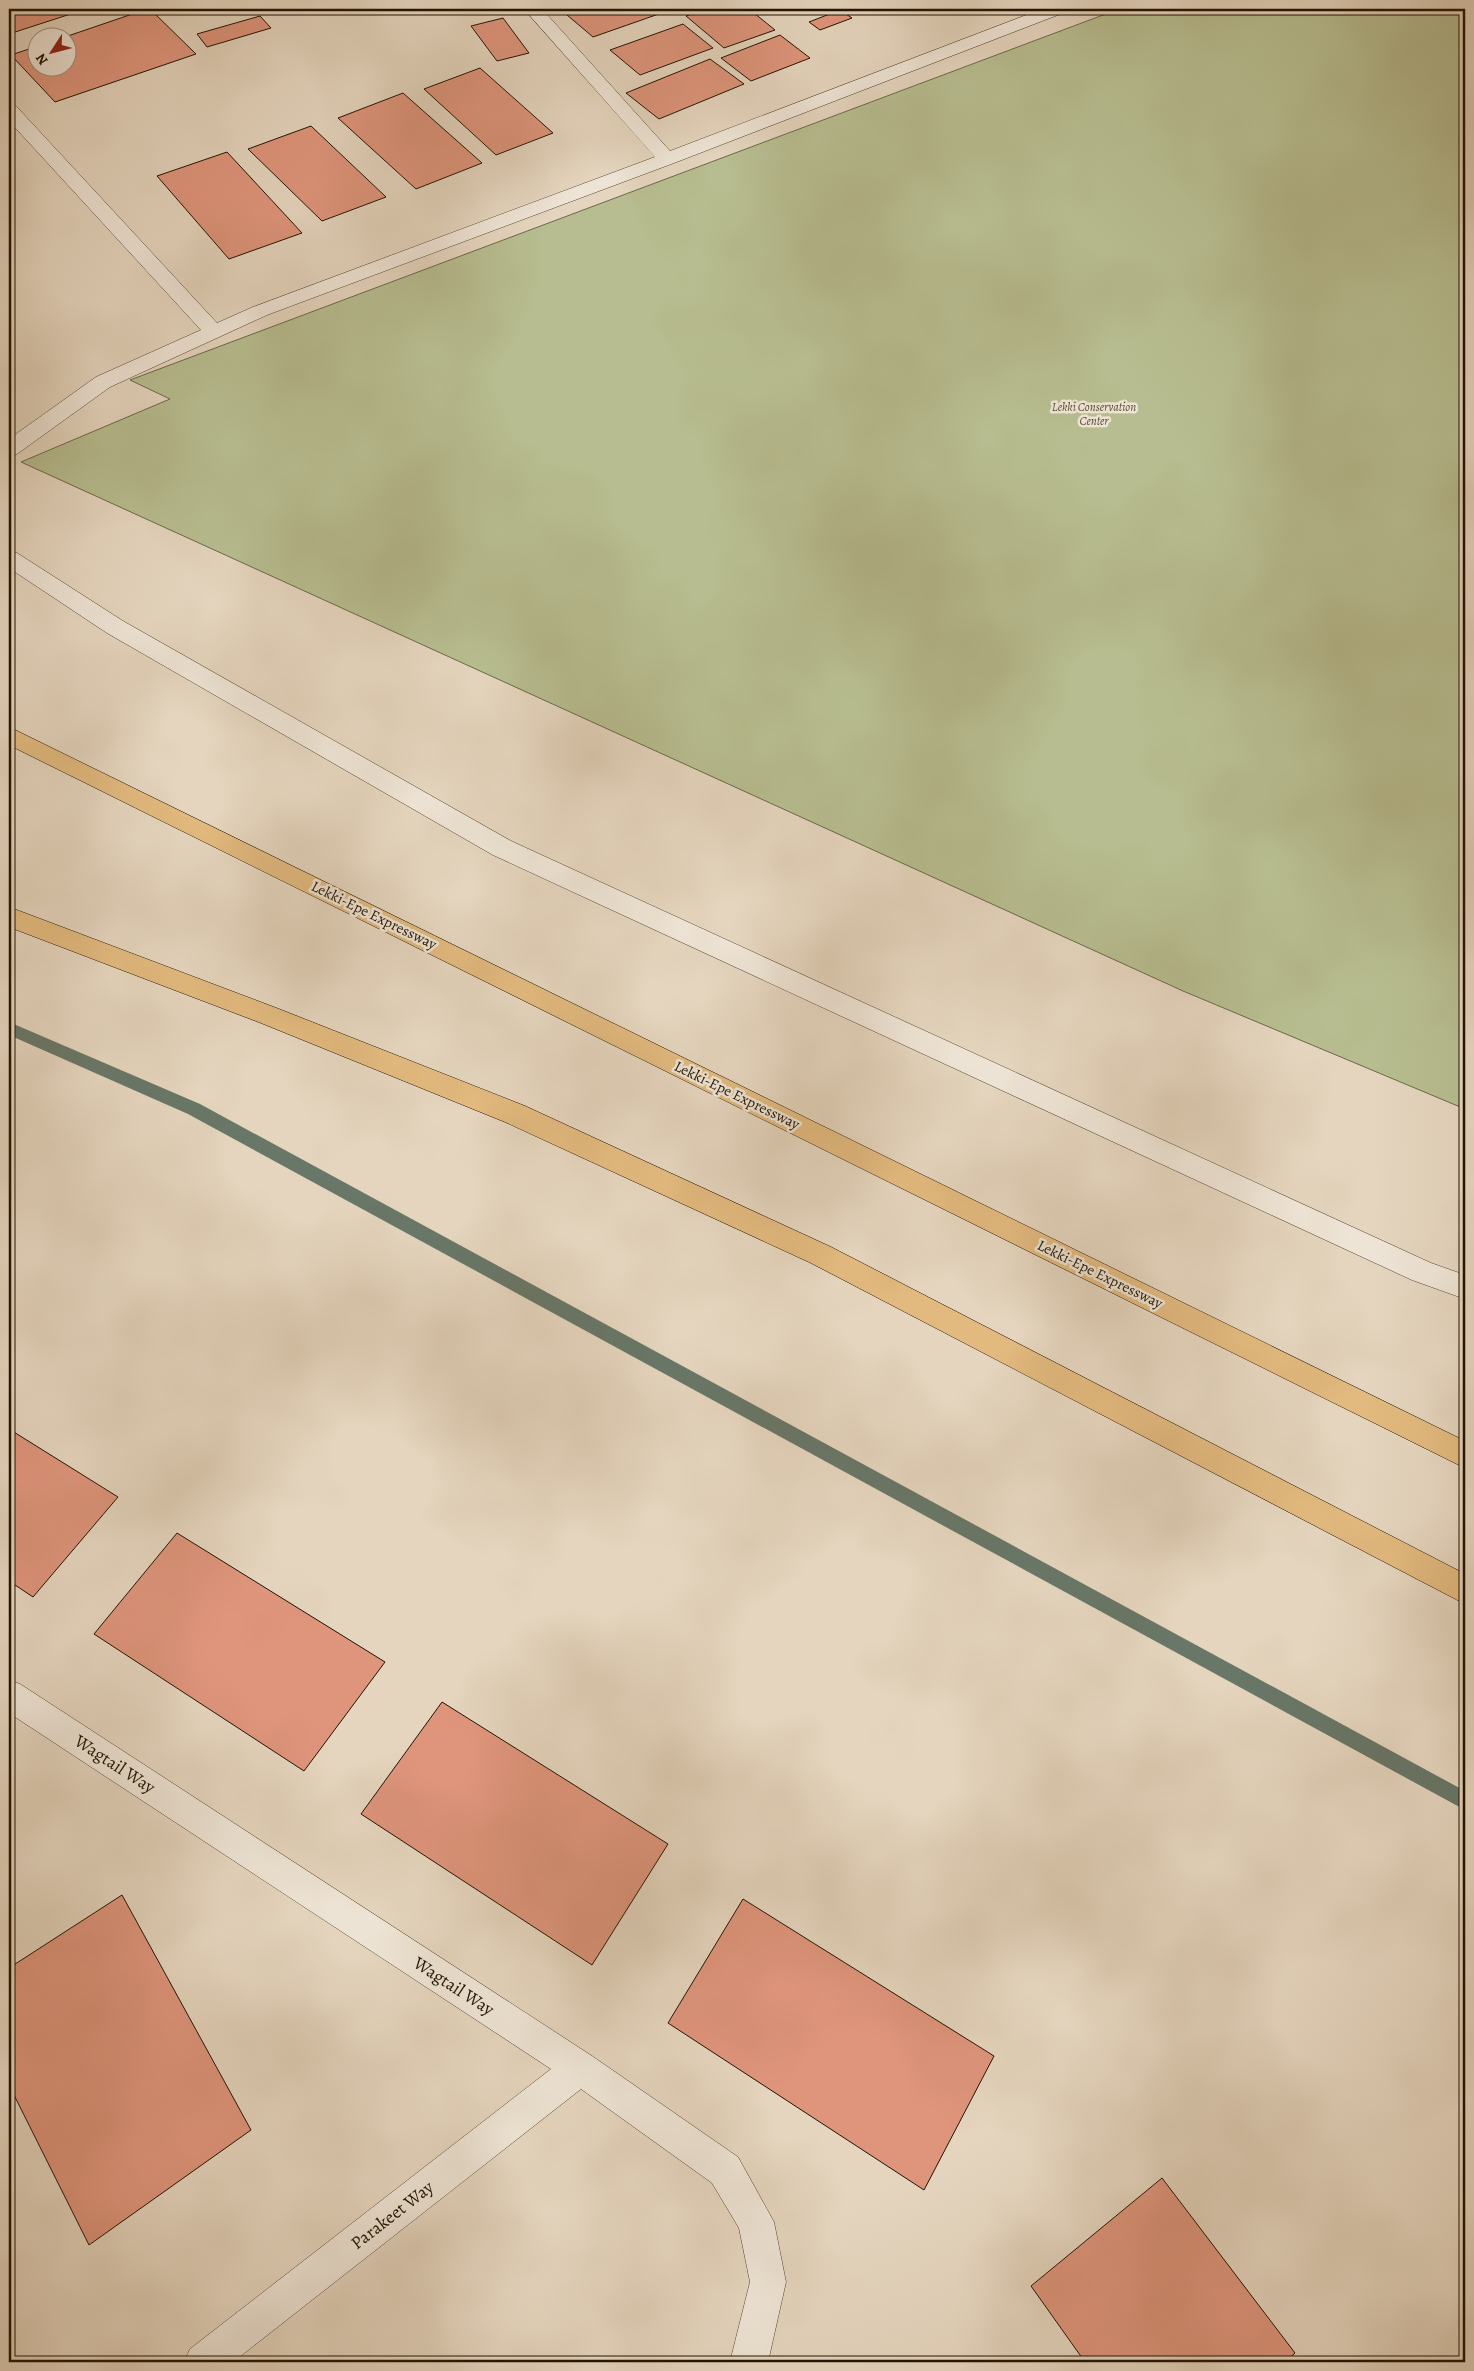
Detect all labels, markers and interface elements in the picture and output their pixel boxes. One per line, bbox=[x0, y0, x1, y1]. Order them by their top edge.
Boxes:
north arrow bbox=[28, 28, 78, 78]
text: N bbox=[31, 50, 53, 69]
park label: Lekki Conservation Center bbox=[1052, 399, 1136, 429]
street label: Lekki-Epe Expressway bbox=[308, 876, 440, 954]
street label: Lekki-Epe Expressway bbox=[671, 1056, 803, 1134]
street label: Lekki-Epe Expressway bbox=[1034, 1235, 1166, 1313]
street label: Wagtail Way bbox=[69, 1728, 161, 1800]
street label: Wagtail Way bbox=[408, 1950, 500, 2022]
street label: Parakeet Way bbox=[346, 2175, 439, 2255]

